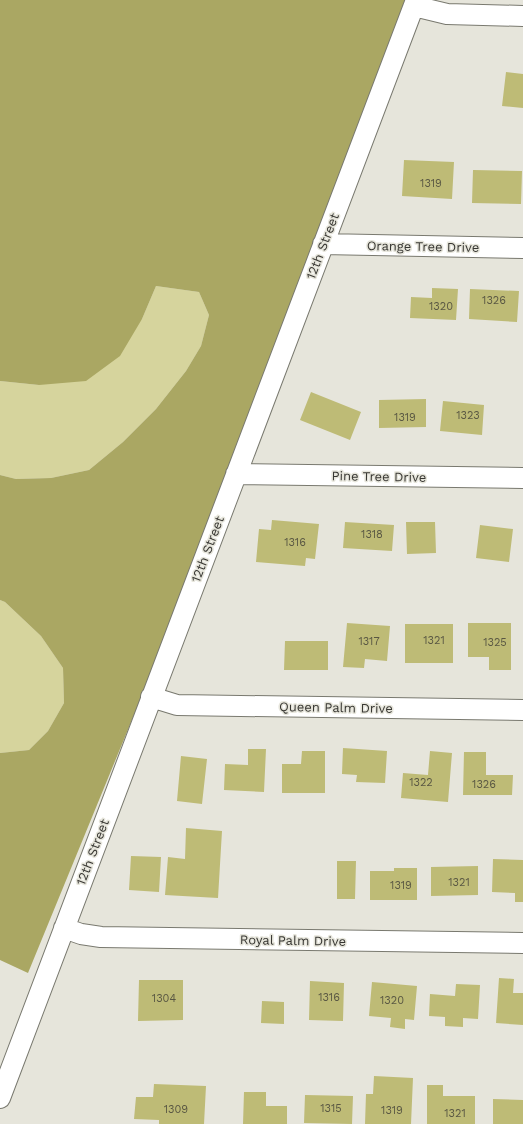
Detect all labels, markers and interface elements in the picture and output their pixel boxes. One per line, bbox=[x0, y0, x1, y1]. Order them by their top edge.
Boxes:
house number: 1319 bbox=[420, 177, 442, 190]
street label: 12th Street bbox=[303, 210, 342, 281]
street label: Orange Tree Drive bbox=[367, 238, 479, 255]
house number: 1326 bbox=[482, 294, 506, 307]
house number: 1320 bbox=[429, 300, 453, 313]
house number: 1323 bbox=[456, 409, 480, 422]
house number: 1319 bbox=[394, 411, 416, 424]
street label: Pine Tree Drive bbox=[331, 468, 427, 485]
street label: 12th Street bbox=[188, 513, 227, 584]
house number: 1318 bbox=[361, 528, 383, 541]
house number: 1316 bbox=[284, 536, 306, 549]
house number: 1321 bbox=[423, 634, 445, 647]
house number: 1317 bbox=[358, 635, 380, 648]
house number: 1325 bbox=[483, 636, 507, 649]
street label: Queen Palm Drive bbox=[279, 699, 393, 716]
house number: 1322 bbox=[409, 776, 433, 789]
house number: 1326 bbox=[472, 778, 496, 791]
street label: 12th Street bbox=[73, 816, 112, 887]
house number: 1321 bbox=[448, 876, 470, 889]
house number: 1319 bbox=[390, 879, 412, 892]
street label: Royal Palm Drive bbox=[240, 932, 346, 949]
house number: 1316 bbox=[318, 991, 340, 1004]
house number: 1304 bbox=[152, 992, 176, 1005]
house number: 1320 bbox=[380, 994, 404, 1007]
house number: 1315 bbox=[320, 1102, 342, 1115]
house number: 1309 bbox=[164, 1103, 188, 1116]
house number: 1319 bbox=[381, 1104, 403, 1117]
house number: 1321 bbox=[444, 1107, 466, 1120]

